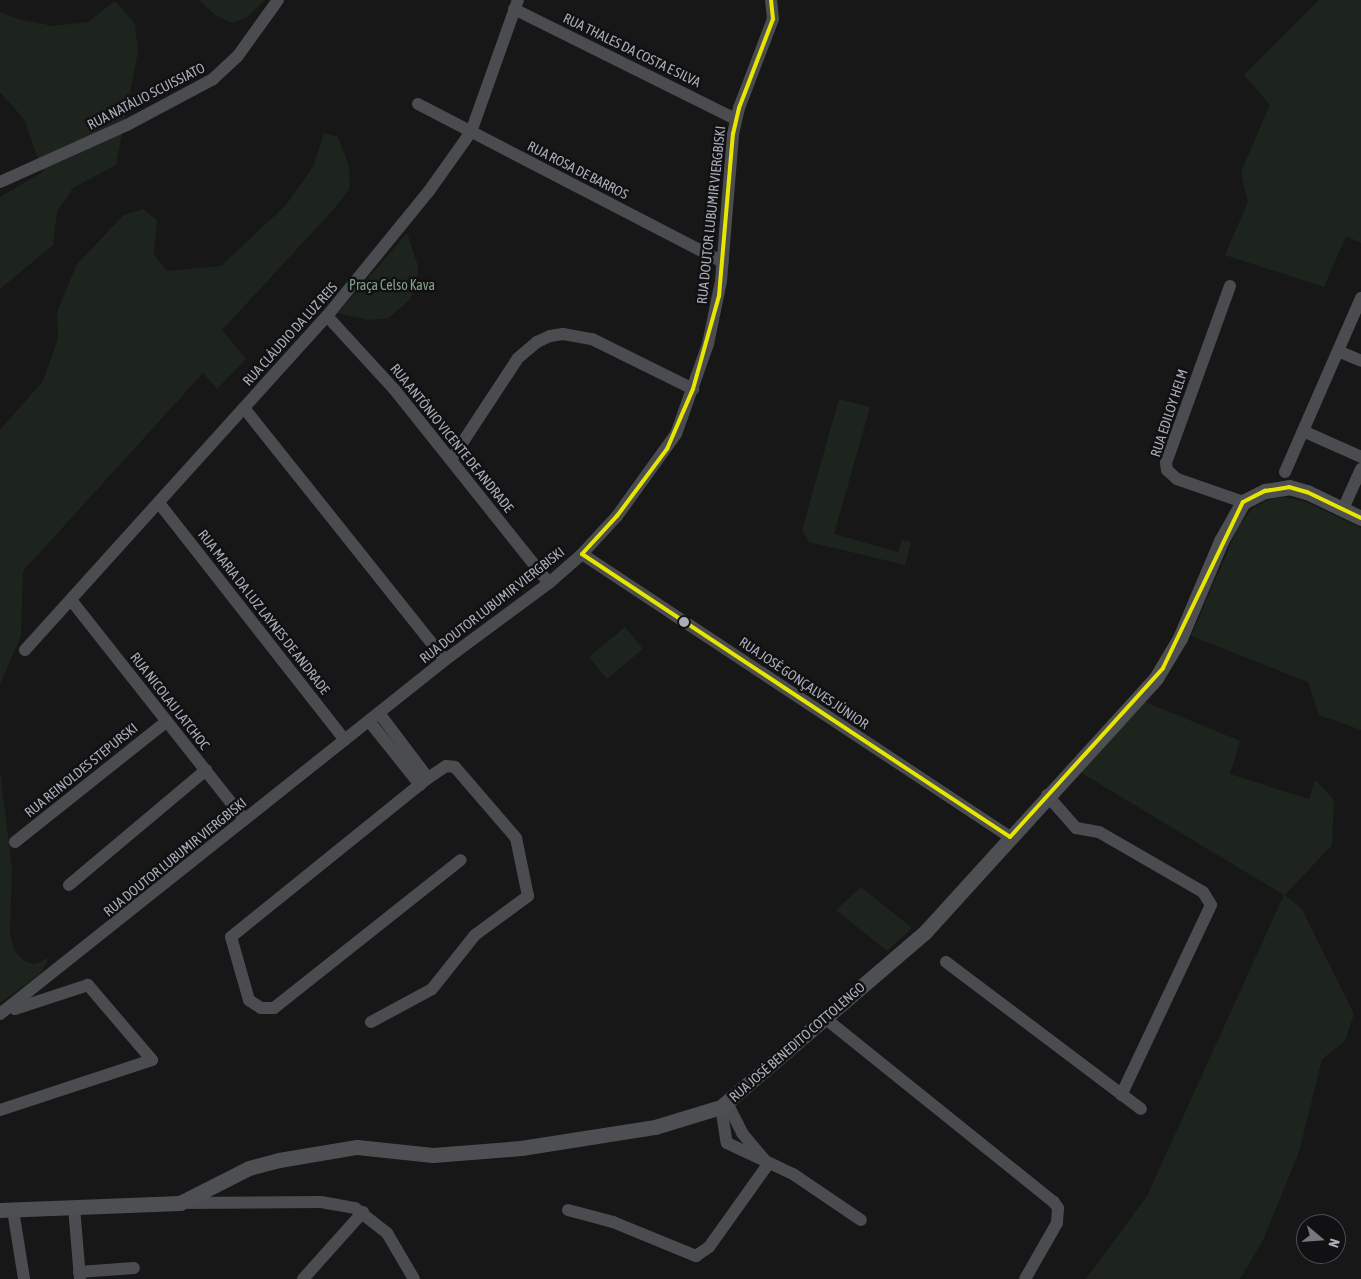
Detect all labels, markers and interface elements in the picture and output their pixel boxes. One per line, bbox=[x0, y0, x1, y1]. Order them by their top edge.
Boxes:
street label: RUA THALES DA COSTA E SILVA bbox=[561, 9, 703, 91]
street label: RUA NATÁLIO SCUISSIATO bbox=[84, 59, 208, 133]
street label: RUA DOUTOR LUBUMIR VIERGBISKI bbox=[693, 125, 729, 305]
street label: RUA ROSA DE BARROS bbox=[525, 137, 631, 203]
park label: Praça Celso Kava bbox=[349, 277, 435, 293]
street label: RUA CLÁUDIO DA LUZ REIS bbox=[239, 279, 341, 389]
street label: RUA ANTÔNIO VICENTE DE ANDRADE bbox=[387, 360, 517, 516]
street label: RUA EDILOY HELM bbox=[1147, 367, 1191, 459]
street label: RUA MARIA DA LUZ LAYNES DE ANDRADE bbox=[194, 526, 334, 698]
street label: RUA DOUTOR LUBUMIR VIERGBISKI bbox=[416, 543, 568, 667]
unlabelled marker bbox=[679, 617, 689, 627]
street label: RUA JOSÉ GONÇALVES JÚNIOR bbox=[736, 633, 872, 733]
street label: RUA NICOLAU LATCHOC bbox=[127, 649, 213, 753]
street label: RUA REINOLDES STEPURSKI bbox=[21, 719, 141, 821]
street label: RUA DOUTOR LUBUMIR VIERGBISKI bbox=[100, 794, 250, 920]
street label: RUA JOSÉ BENEDITO COTTOLENGO bbox=[726, 979, 868, 1105]
north arrow bbox=[1296, 1214, 1346, 1264]
text: N bbox=[1325, 1237, 1343, 1250]

